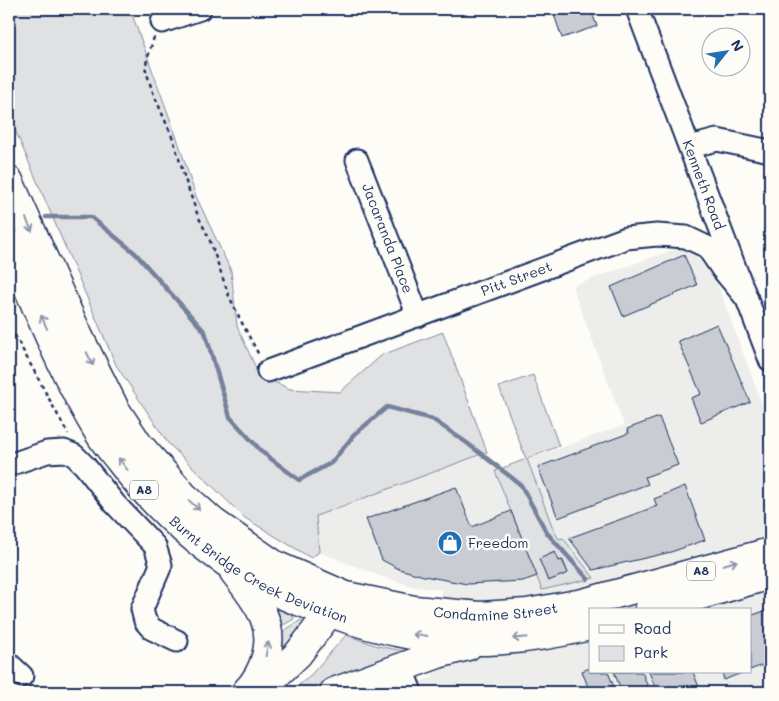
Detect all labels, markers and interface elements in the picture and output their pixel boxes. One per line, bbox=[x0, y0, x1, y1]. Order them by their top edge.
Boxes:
north arrow bbox=[702, 28, 752, 78]
text: N bbox=[727, 36, 749, 55]
street label: Kenneth Road bbox=[678, 137, 730, 232]
street label: Jacaranda Place bbox=[358, 180, 418, 296]
one-way arrow bbox=[24, 217, 34, 232]
street label: Pitt Street bbox=[478, 256, 554, 300]
one-way arrow bbox=[39, 315, 49, 330]
one-way arrow bbox=[85, 351, 95, 366]
one-way arrow bbox=[117, 458, 128, 471]
road number: A8 bbox=[130, 480, 158, 500]
one-way arrow bbox=[187, 499, 200, 511]
street label: Burnt Bridge Creek Deviation bbox=[166, 511, 350, 627]
shop icon: Freedom bbox=[437, 530, 463, 556]
place label: Freedom bbox=[468, 533, 529, 552]
one-way arrow bbox=[721, 558, 737, 568]
road number: A8 bbox=[687, 562, 715, 580]
street label: Condamine Street bbox=[433, 598, 559, 625]
legend bbox=[589, 608, 752, 674]
text: Road bbox=[634, 618, 671, 638]
one-way arrow bbox=[412, 630, 428, 640]
one-way arrow bbox=[512, 633, 528, 643]
one-way arrow bbox=[263, 642, 272, 658]
text: Park bbox=[634, 642, 668, 662]

